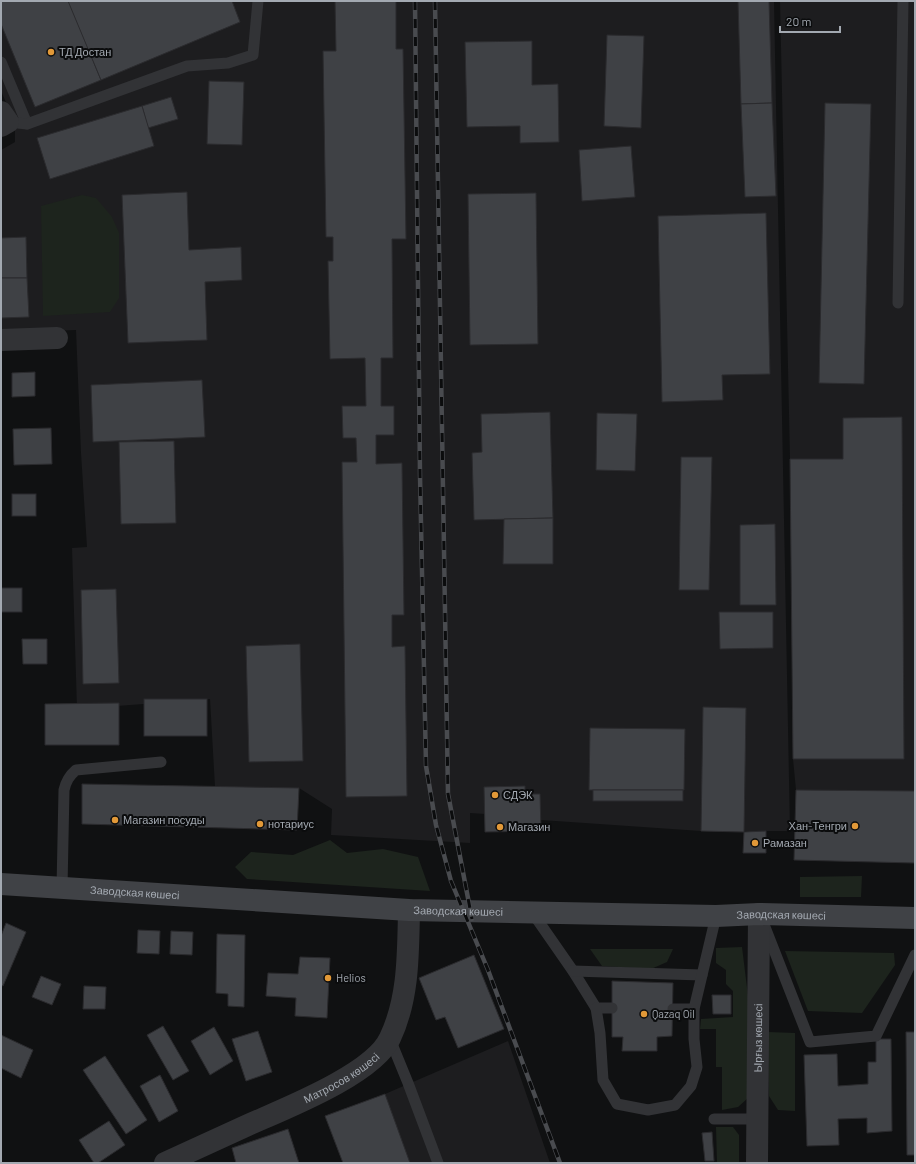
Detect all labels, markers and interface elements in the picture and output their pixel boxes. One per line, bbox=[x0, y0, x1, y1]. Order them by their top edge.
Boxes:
scale bar bbox=[780, 8, 840, 34]
text: 20 m bbox=[786, 14, 812, 28]
place label: ТД Достан bbox=[59, 45, 111, 58]
marker: ТД Достан bbox=[46, 47, 56, 57]
place label: СДЭК bbox=[503, 788, 533, 801]
marker: СДЭК bbox=[490, 790, 500, 800]
place label: Магазин посуды bbox=[123, 813, 205, 826]
marker: Магазин посуды bbox=[110, 815, 120, 825]
place label: нотариус bbox=[268, 817, 315, 830]
marker: нотариус bbox=[255, 819, 265, 829]
place label: Хан-Тенгри bbox=[789, 819, 847, 832]
place label: Магазин bbox=[508, 820, 550, 833]
marker: Хан-Тенгри bbox=[850, 821, 860, 831]
marker: Магазин bbox=[495, 822, 505, 832]
place label: Рамазан bbox=[763, 836, 807, 849]
marker: Рамазан bbox=[750, 838, 760, 848]
street label: Заводская көшесі bbox=[90, 883, 180, 901]
street label: Заводская көшесі bbox=[413, 903, 503, 918]
street label: Заводская көшесі bbox=[736, 907, 826, 922]
place label: Helios bbox=[336, 971, 366, 984]
marker: Helios bbox=[323, 973, 333, 983]
street label: Ырғыз көшесі bbox=[751, 1004, 764, 1072]
place label: Qazaq Oil bbox=[652, 1007, 695, 1020]
marker: Qazaq Oil bbox=[639, 1009, 649, 1019]
street label: Матросов көшесі bbox=[301, 1050, 382, 1105]

